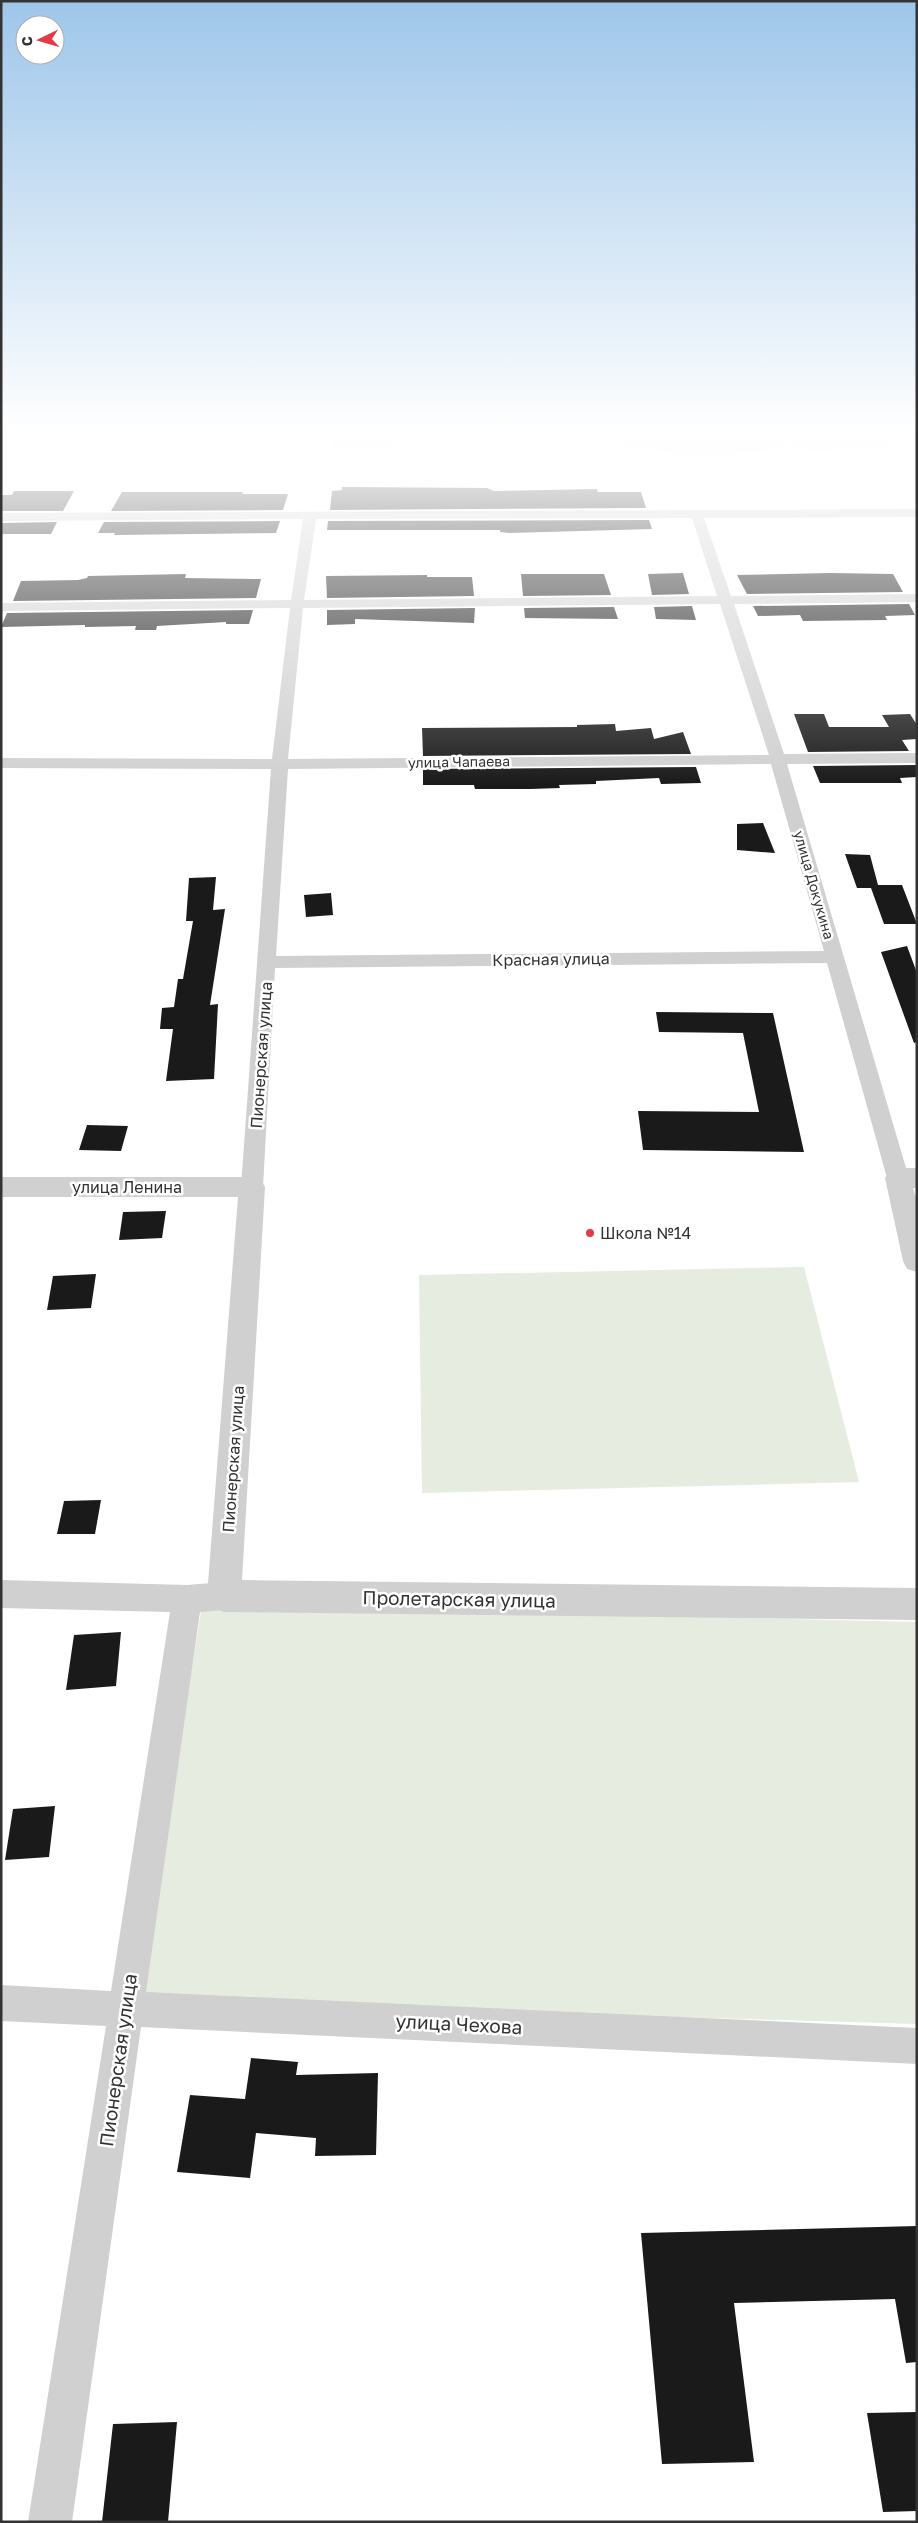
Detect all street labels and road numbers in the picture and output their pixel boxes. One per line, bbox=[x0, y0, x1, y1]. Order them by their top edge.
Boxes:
street label: улица Чапаева bbox=[408, 752, 510, 771]
street label: улица Докукина bbox=[791, 829, 838, 941]
street label: Красная улица bbox=[492, 948, 610, 970]
street label: Пионерская улица bbox=[246, 981, 276, 1129]
street label: улица Ленина bbox=[72, 1177, 182, 1197]
street label: Пионерская улица bbox=[218, 1385, 248, 1533]
street label: Пролетарская улица bbox=[362, 1585, 556, 1612]
street label: Пионерская улица bbox=[94, 1972, 141, 2148]
street label: улица Чехова bbox=[395, 2009, 523, 2038]

